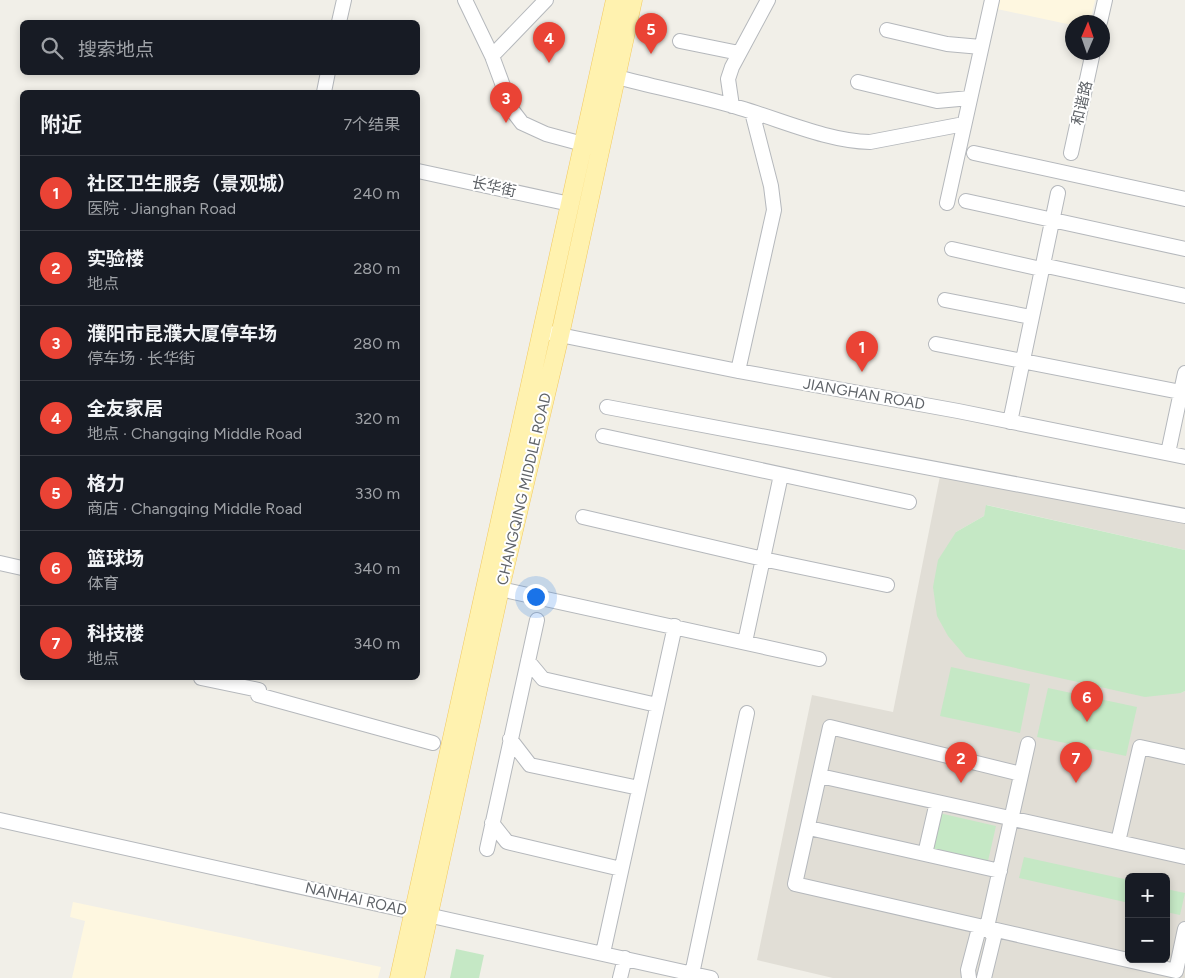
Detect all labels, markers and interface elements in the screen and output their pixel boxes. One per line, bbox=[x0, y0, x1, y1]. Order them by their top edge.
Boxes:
pin: 5 bbox=[635, 13, 667, 54]
north arrow bbox=[1065, 15, 1110, 60]
search box bbox=[20, 20, 420, 75]
pin: 4 bbox=[533, 22, 565, 63]
icon: search bbox=[38, 34, 66, 62]
text: 搜索地点 bbox=[78, 38, 154, 61]
street label: 和谐路 bbox=[1068, 79, 1096, 127]
pin: 3 bbox=[490, 82, 522, 123]
text: 附近 bbox=[40, 112, 82, 137]
text: 7个结果 bbox=[343, 115, 400, 134]
text: 社区卫生服务（景观城） bbox=[87, 172, 296, 195]
street label: 长华街 bbox=[470, 174, 518, 200]
text: 1 bbox=[53, 184, 59, 203]
text: 240 m bbox=[353, 184, 400, 203]
text: 医院 · Jianghan Road bbox=[87, 199, 236, 218]
text: 实验楼 bbox=[87, 247, 144, 270]
text: 2 bbox=[51, 259, 61, 278]
text: 280 m bbox=[353, 259, 400, 278]
text: 地点 bbox=[87, 274, 119, 293]
text: 濮阳市昆濮大厦停车场 bbox=[87, 322, 277, 345]
pin: 1 bbox=[846, 331, 878, 372]
text: 3 bbox=[52, 334, 60, 353]
text: 280 m bbox=[353, 334, 400, 353]
text: 停车场 · 长华街 bbox=[87, 349, 195, 368]
street label: JIANGHAN ROAD bbox=[802, 374, 926, 414]
street label: CHANGQING MIDDLE ROAD bbox=[493, 391, 555, 587]
text: 全友家居 bbox=[87, 397, 163, 420]
text: 4 bbox=[51, 409, 61, 428]
text: 320 m bbox=[355, 409, 400, 428]
text: 地点 · Changqing Middle Road bbox=[87, 424, 302, 443]
text: 格力 bbox=[87, 472, 125, 495]
text: 5 bbox=[51, 484, 61, 503]
text: 330 m bbox=[355, 484, 400, 503]
text: 商店 · Changqing Middle Road bbox=[87, 499, 302, 518]
text: 篮球场 bbox=[87, 547, 144, 570]
text: 6 bbox=[51, 559, 61, 578]
text: 340 m bbox=[354, 559, 400, 578]
text: 体育 bbox=[87, 574, 119, 593]
your location bbox=[523, 584, 549, 610]
text: 科技楼 bbox=[87, 622, 144, 645]
text: 7 bbox=[52, 634, 60, 653]
text: 340 m bbox=[354, 634, 400, 653]
text: 地点 bbox=[87, 649, 119, 668]
pin: 6 bbox=[1071, 681, 1103, 722]
pin: 2 bbox=[945, 742, 977, 783]
pin: 7 bbox=[1060, 742, 1092, 783]
map controls bbox=[1125, 873, 1170, 963]
button: + bbox=[1125, 873, 1170, 918]
street label: NANHAI ROAD bbox=[303, 879, 409, 919]
button: − bbox=[1125, 918, 1170, 963]

